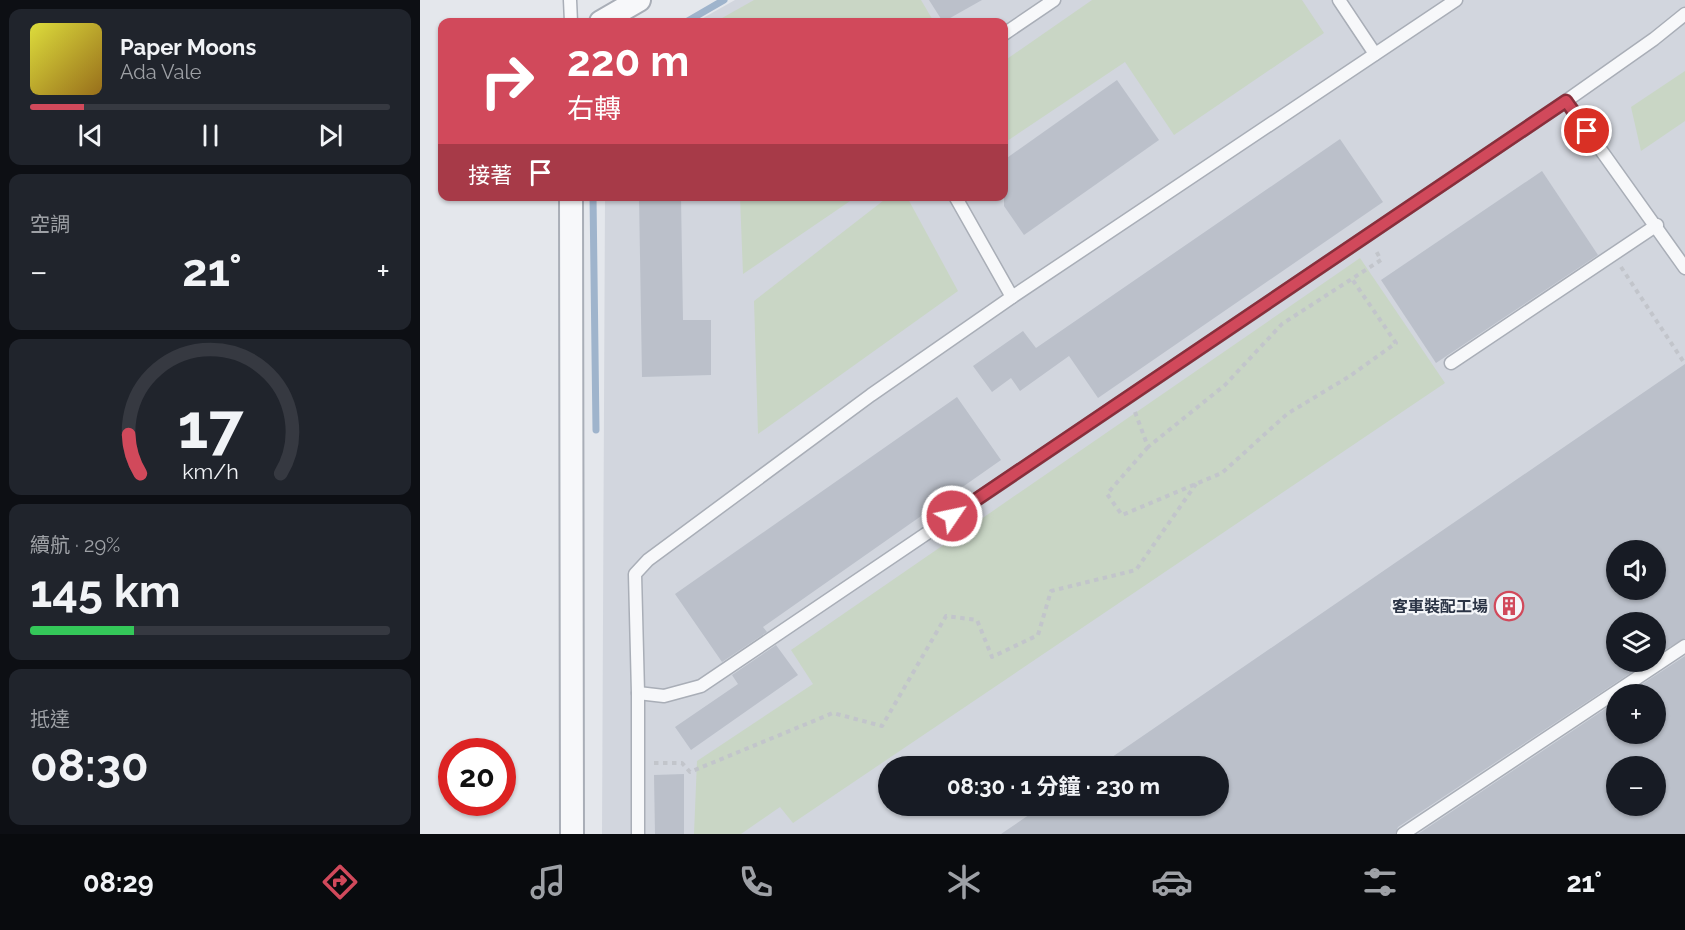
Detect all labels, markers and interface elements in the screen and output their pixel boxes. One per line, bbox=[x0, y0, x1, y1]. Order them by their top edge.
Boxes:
text: Paper Moons bbox=[120, 34, 256, 60]
text: 220 m bbox=[567, 37, 689, 86]
icon: right bbox=[468, 42, 546, 120]
text: Ada Vale bbox=[120, 60, 202, 84]
text: 右轉 bbox=[567, 93, 621, 124]
pin bbox=[1561, 105, 1612, 156]
icon: arrive bbox=[1570, 114, 1603, 147]
icon: previous bbox=[74, 119, 107, 152]
icon: pause bbox=[194, 119, 227, 152]
icon: next bbox=[314, 119, 347, 152]
icon: arrive bbox=[524, 156, 557, 189]
text: 接著 bbox=[468, 162, 512, 188]
text: 空調 bbox=[30, 212, 70, 236]
text: 21° bbox=[182, 244, 242, 297]
text: − bbox=[30, 252, 48, 291]
text: + bbox=[376, 252, 390, 291]
text: 17 bbox=[177, 389, 244, 463]
text: km/h bbox=[182, 459, 238, 484]
position arrow bbox=[920, 484, 984, 548]
text: 續航 · 29% bbox=[30, 533, 120, 557]
map controls bbox=[1606, 540, 1666, 816]
button: sound bbox=[1606, 540, 1666, 600]
text: 145 km bbox=[30, 565, 181, 618]
building icon: 客車裝配工場 bbox=[1493, 590, 1525, 622]
place label: 客車裝配工場 bbox=[1392, 597, 1488, 616]
button: layers bbox=[1606, 612, 1666, 672]
button: + bbox=[1606, 684, 1666, 744]
text: 抵達 bbox=[30, 707, 70, 731]
speed limit sign: 20 bbox=[438, 738, 516, 816]
text: 08:30 bbox=[30, 739, 149, 792]
button: − bbox=[1606, 756, 1666, 816]
text: 08:30 · 1 分鐘 · 230 m bbox=[947, 773, 1160, 799]
icon: directions bbox=[319, 861, 361, 903]
icon: music bbox=[527, 861, 569, 903]
icon: phone bbox=[735, 861, 777, 903]
icon: climate bbox=[943, 861, 985, 903]
icon: car bbox=[1151, 861, 1193, 903]
icon: filters bbox=[1359, 861, 1401, 903]
text: 08:29 bbox=[83, 867, 154, 898]
text: 21° bbox=[1566, 867, 1602, 898]

